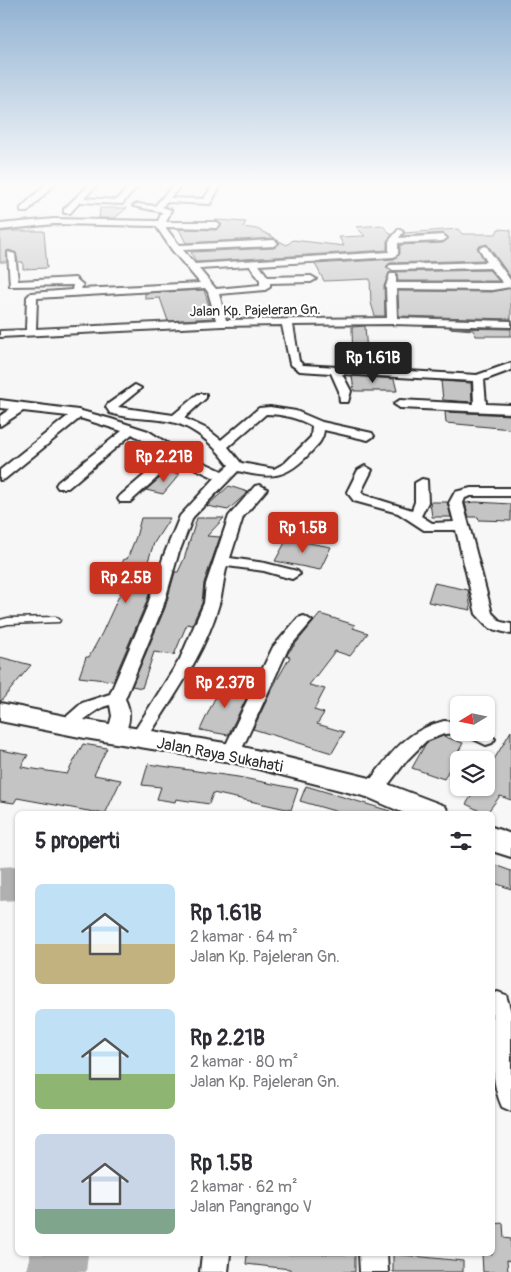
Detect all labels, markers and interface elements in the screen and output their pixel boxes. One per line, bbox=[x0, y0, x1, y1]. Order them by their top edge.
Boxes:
street label: Jalan Kp. Pajeleran Gn. bbox=[189, 301, 321, 320]
pin: Rp 1.61B bbox=[321, 342, 425, 384]
text: Rp 1.61B bbox=[346, 348, 400, 368]
pin: Rp 2.21B bbox=[112, 440, 216, 483]
text: Rp 2.21B bbox=[136, 447, 193, 467]
pin: Rp 1.5B bbox=[257, 512, 349, 554]
text: Rp 1.5B bbox=[279, 518, 327, 538]
pin: Rp 2.5B bbox=[80, 562, 172, 604]
text: Rp 2.5B bbox=[101, 568, 151, 588]
pin: Rp 2.37B bbox=[173, 666, 277, 709]
text: Rp 2.37B bbox=[195, 673, 255, 693]
north arrow bbox=[450, 696, 495, 741]
map controls bbox=[450, 696, 495, 796]
street label: Jalan Raya Sukahati bbox=[155, 733, 285, 777]
button: layers bbox=[450, 751, 495, 796]
icon: filters bbox=[447, 827, 475, 855]
text: 5 properti bbox=[35, 828, 119, 855]
text: Rp 1.61B bbox=[190, 900, 262, 927]
icon: home bbox=[75, 904, 135, 964]
text: 2 kamar · 64 m² bbox=[190, 927, 298, 947]
text: Jalan Kp. Pajeleran Gn. bbox=[190, 947, 340, 967]
text: Rp 2.21B bbox=[190, 1025, 265, 1052]
icon: home bbox=[75, 1029, 135, 1089]
text: 2 kamar · 80 m² bbox=[190, 1052, 298, 1072]
text: Jalan Kp. Pajeleran Gn. bbox=[190, 1072, 340, 1092]
text: Rp 1.5B bbox=[190, 1150, 253, 1177]
icon: home bbox=[75, 1154, 135, 1214]
text: 2 kamar · 62 m² bbox=[190, 1177, 297, 1197]
text: Jalan Pangrango V bbox=[190, 1197, 312, 1217]

